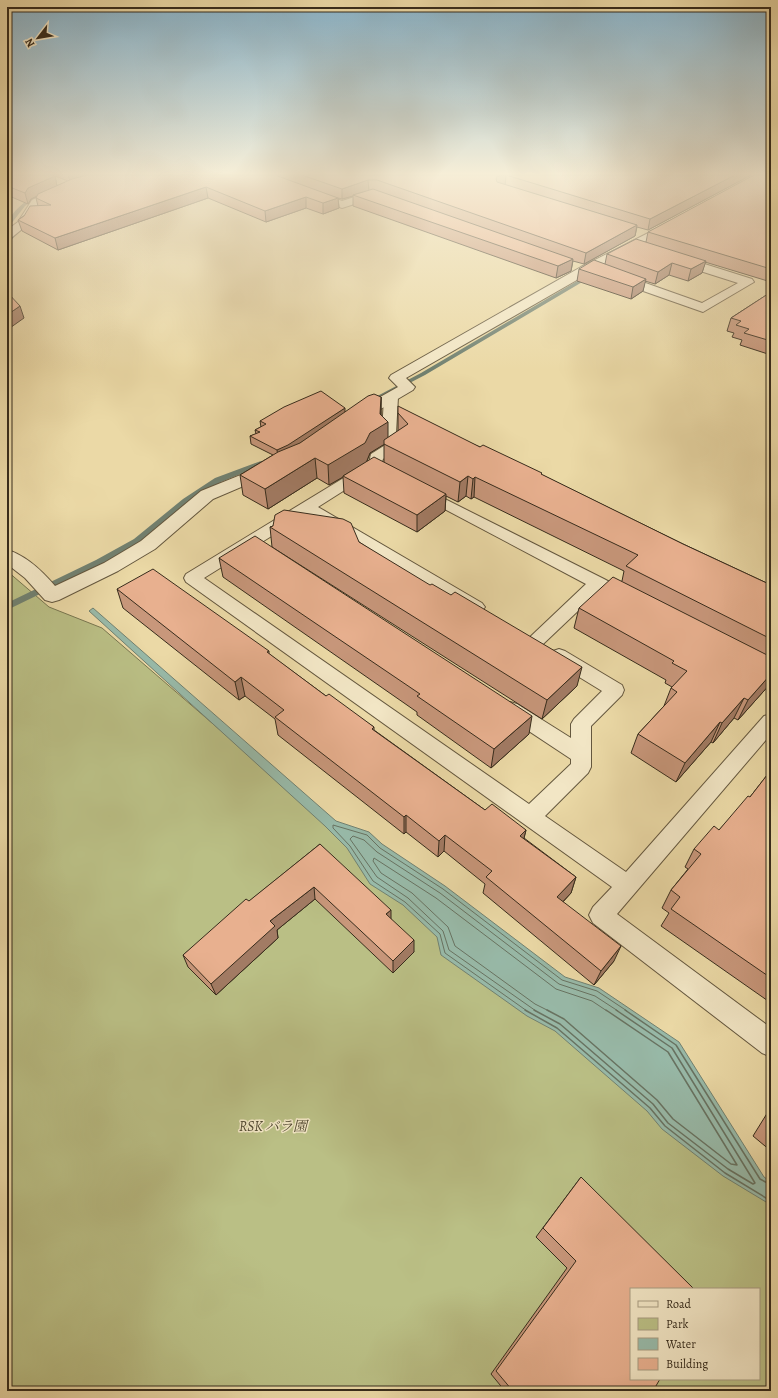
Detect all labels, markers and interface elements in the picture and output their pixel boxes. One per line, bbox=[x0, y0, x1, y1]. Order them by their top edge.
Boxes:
north arrow bbox=[18, 18, 58, 58]
text: N bbox=[21, 36, 38, 50]
park label: RSK バラ園 bbox=[239, 1117, 309, 1136]
legend bbox=[630, 1288, 760, 1380]
text: Road bbox=[666, 1296, 692, 1312]
text: Park bbox=[666, 1316, 689, 1332]
text: Water bbox=[665, 1336, 696, 1352]
text: Building bbox=[666, 1356, 708, 1372]

